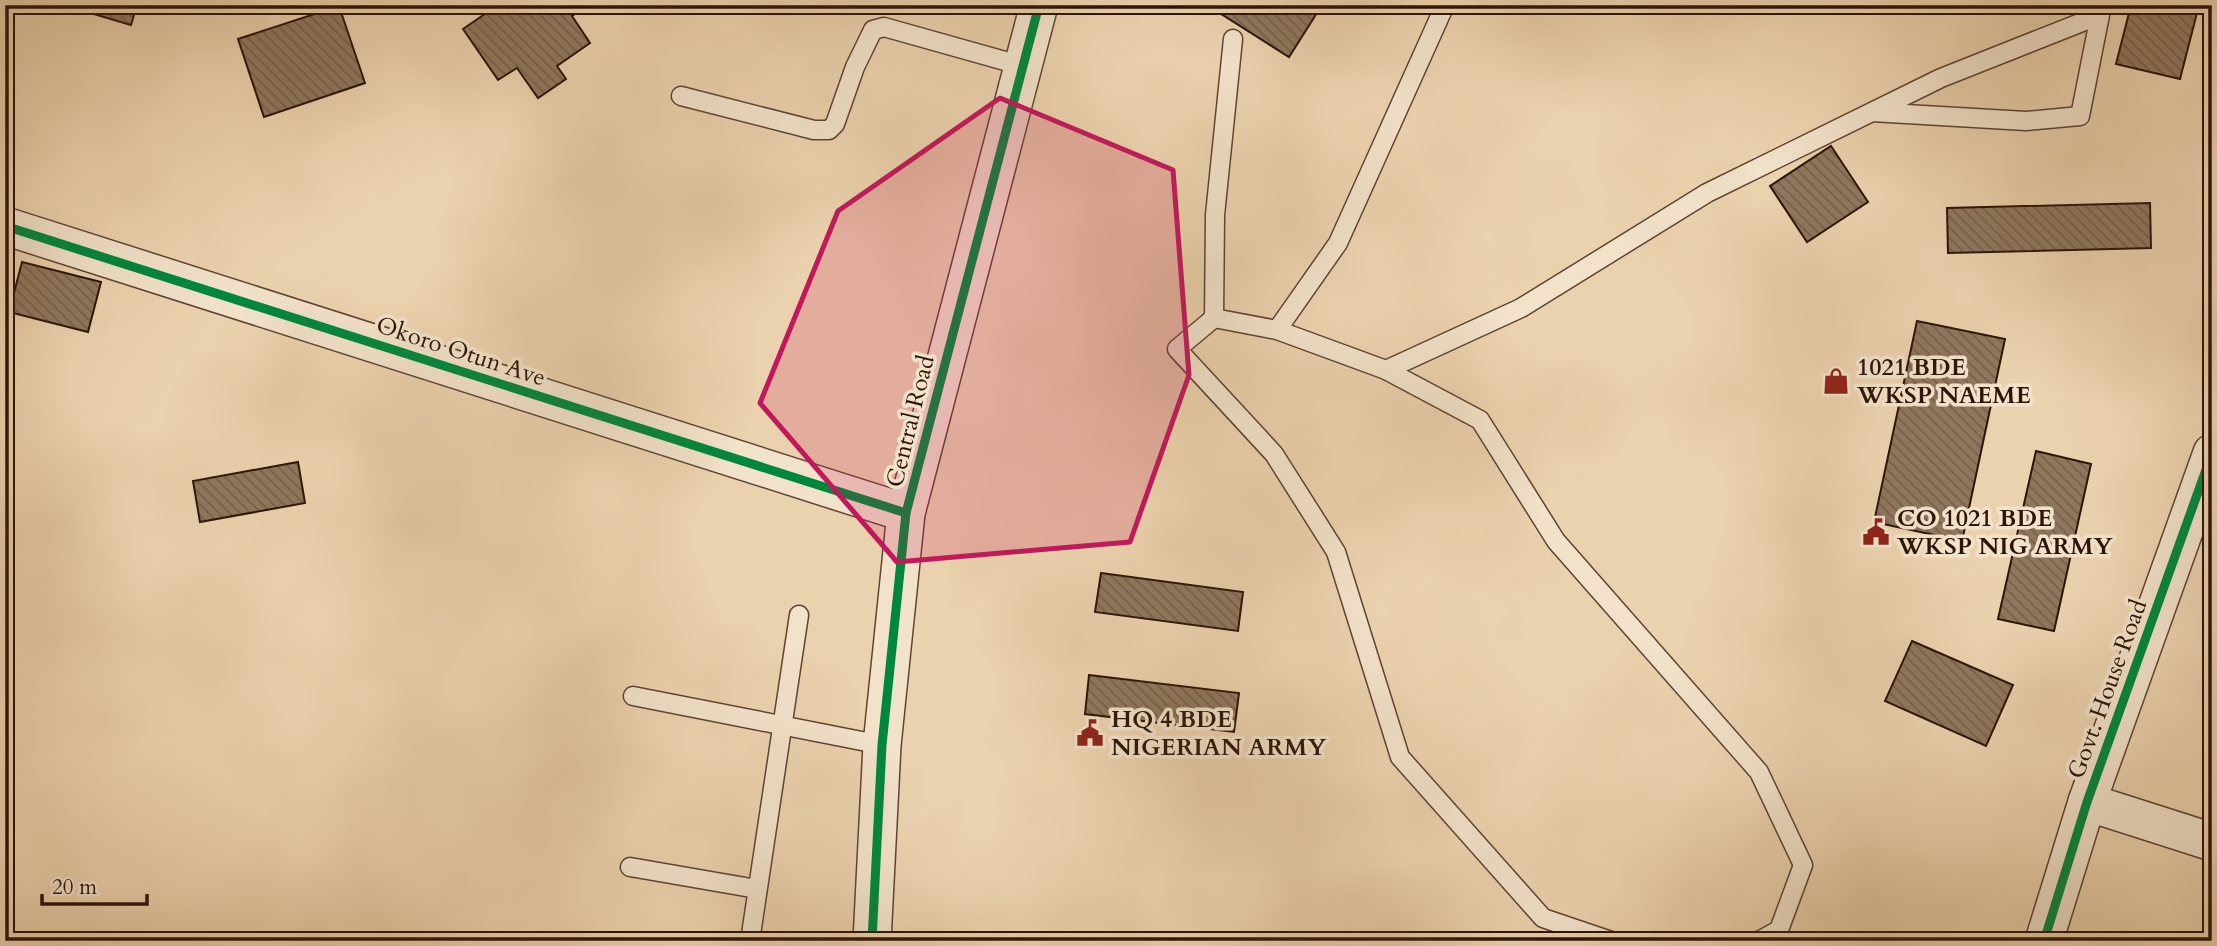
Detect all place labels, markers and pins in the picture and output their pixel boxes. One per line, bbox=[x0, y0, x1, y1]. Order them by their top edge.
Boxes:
place label: 1021 BDE WKSP NAEME bbox=[1856, 351, 2031, 412]
shop icon: 1021 BDE WKSP NAEME bbox=[1821, 366, 1851, 396]
place label: CO 1021 BDE WKSP NIG ARMY bbox=[1896, 502, 2114, 563]
public building icon: CO 1021 BDE WKSP NIG ARMY bbox=[1861, 517, 1891, 547]
place label: HQ 4 BDE NIGERIAN ARMY bbox=[1111, 703, 1327, 764]
public building icon: HQ 4 BDE NIGERIAN ARMY bbox=[1075, 718, 1105, 748]

